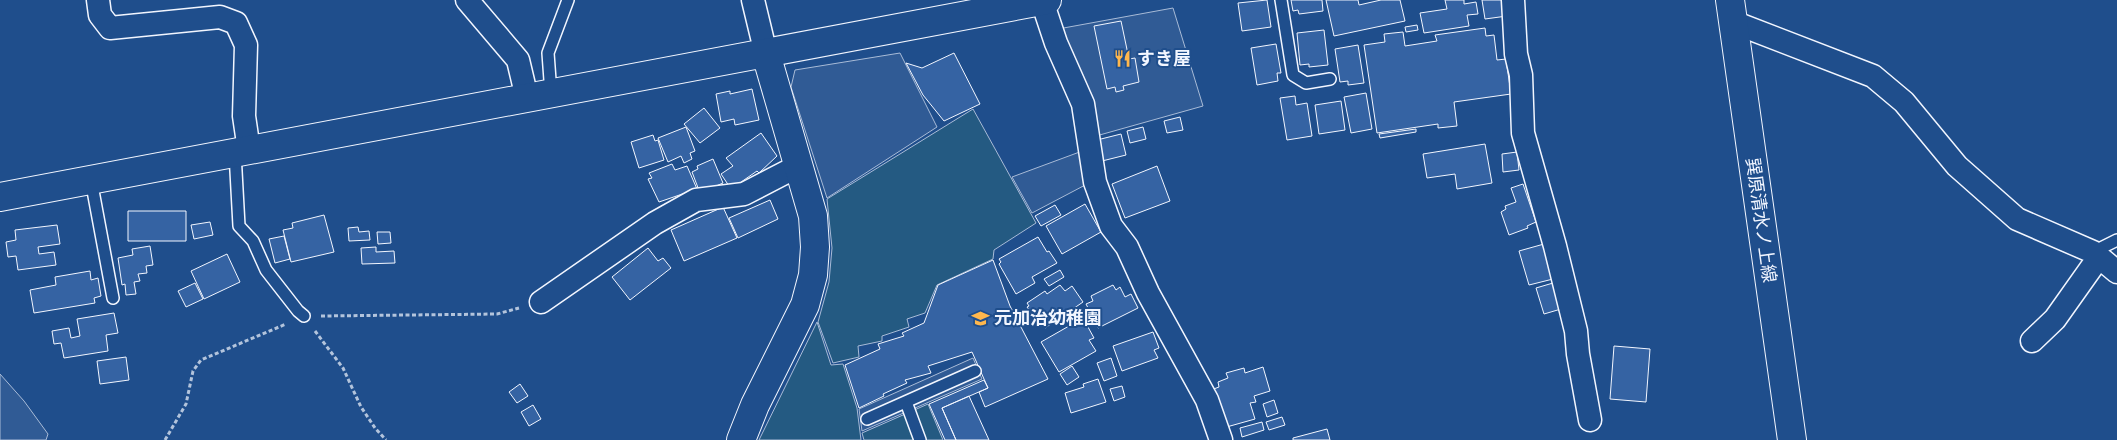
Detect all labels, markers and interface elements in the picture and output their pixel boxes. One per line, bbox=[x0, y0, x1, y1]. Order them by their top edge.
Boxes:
restaurant icon: すき屋 bbox=[1113, 49, 1133, 69]
place label: すき屋 bbox=[1137, 50, 1191, 69]
street label: 巽原清水ノ上線 bbox=[1742, 156, 1780, 284]
school or university icon: 元加治幼稚園 bbox=[970, 308, 990, 328]
place label: 元加治幼稚園 bbox=[994, 308, 1102, 328]

